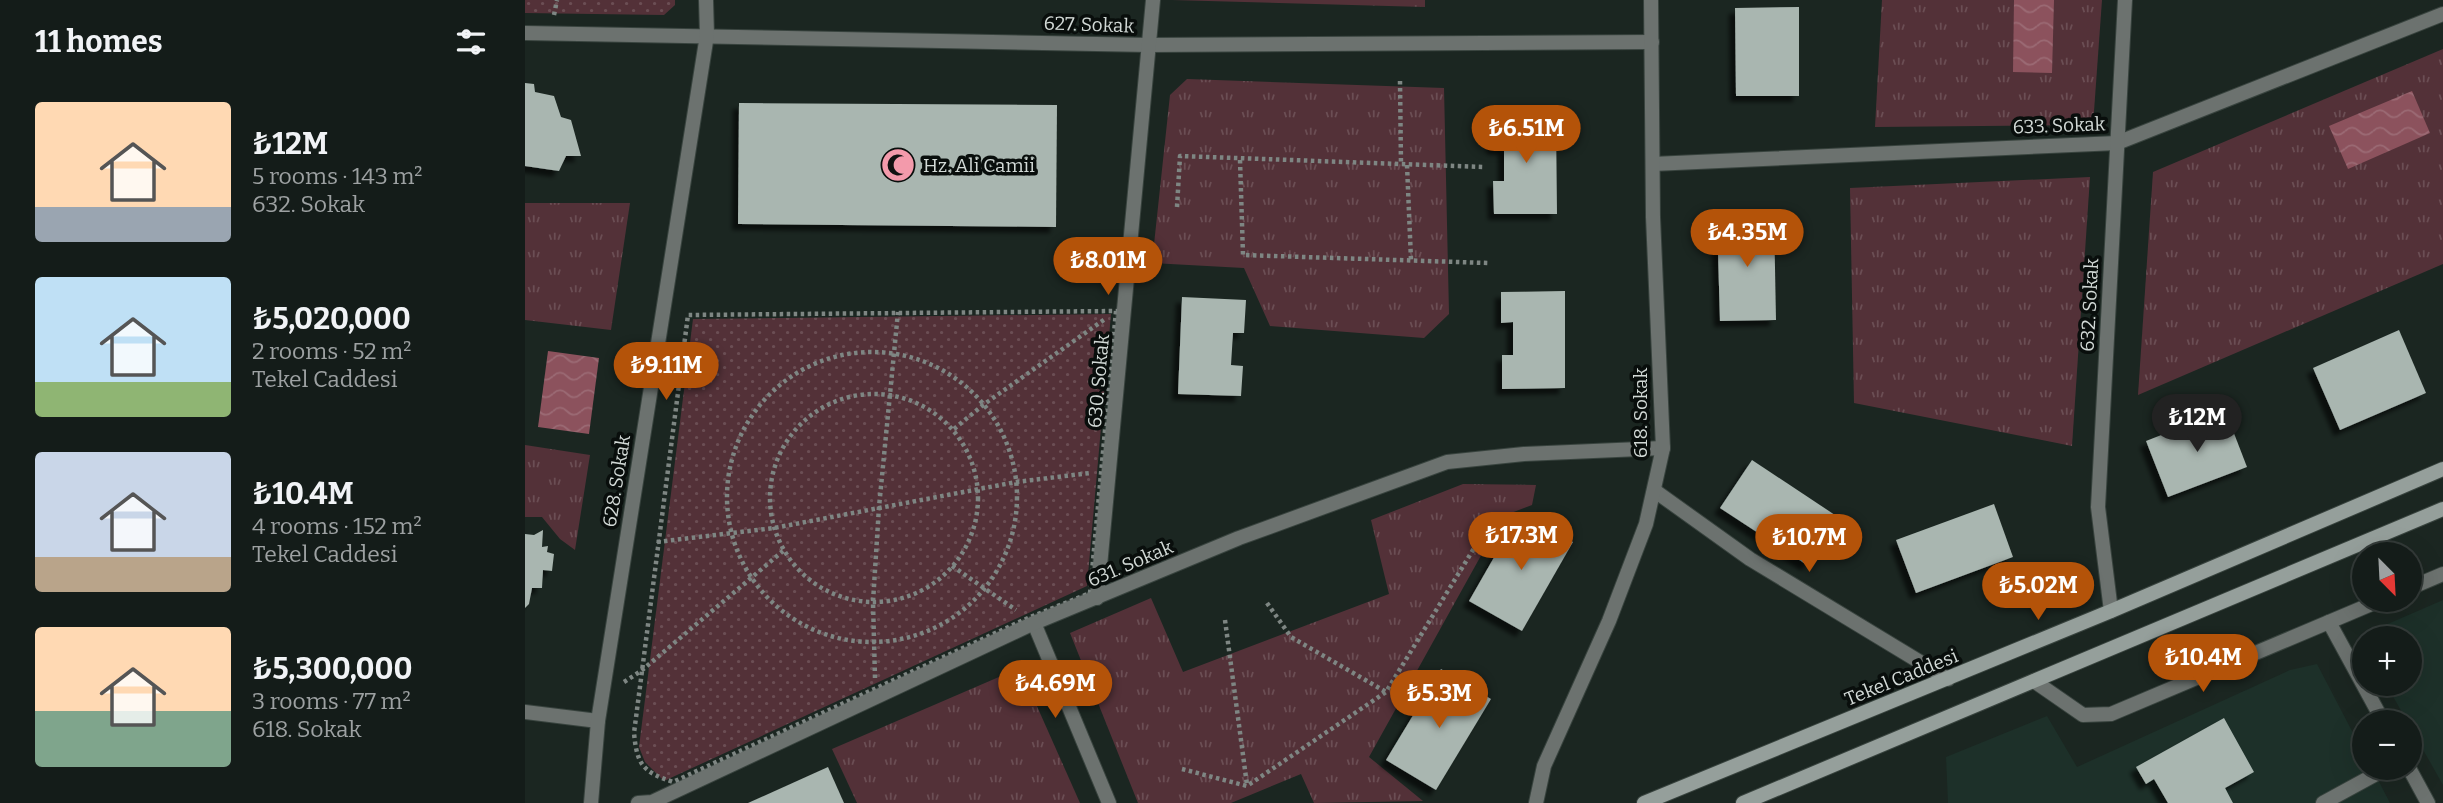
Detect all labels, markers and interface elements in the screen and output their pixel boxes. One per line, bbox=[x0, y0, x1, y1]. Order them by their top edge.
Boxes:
street label: 627. Sokak bbox=[1043, 11, 1135, 38]
icon: filters bbox=[452, 23, 490, 61]
text: 11 homes bbox=[35, 24, 163, 60]
pin: ₺6.51M bbox=[1469, 106, 1583, 165]
street label: 633. Sokak bbox=[2012, 112, 2106, 139]
text: ₺6.51M bbox=[1488, 114, 1564, 142]
text: ₺12M bbox=[252, 126, 328, 162]
icon: home bbox=[91, 130, 175, 214]
mosque icon: Hz. Ali Camii bbox=[879, 146, 917, 184]
place label: Hz. Ali Camii bbox=[923, 154, 1035, 177]
text: 5 rooms · 143 m² bbox=[252, 162, 423, 190]
text: 632. Sokak bbox=[252, 190, 365, 218]
pin: ₺4.35M bbox=[1690, 210, 1804, 269]
text: ₺4.35M bbox=[1707, 218, 1787, 246]
pin: ₺8.01M bbox=[1051, 238, 1165, 297]
text: ₺8.01M bbox=[1069, 246, 1147, 274]
street label: 632. Sokak bbox=[2076, 258, 2103, 352]
text: ₺5,020,000 bbox=[252, 301, 411, 337]
icon: home bbox=[91, 305, 175, 389]
street label: 630. Sokak bbox=[1083, 333, 1114, 429]
text: 2 rooms · 52 m² bbox=[252, 337, 411, 365]
pin: ₺9.11M bbox=[609, 342, 723, 402]
text: ₺9.11M bbox=[630, 351, 702, 379]
text: Tekel Caddesi bbox=[252, 365, 398, 393]
street label: 618. Sokak bbox=[1629, 368, 1652, 458]
pin: ₺12M bbox=[2156, 394, 2238, 454]
text: ₺12M bbox=[2168, 403, 2226, 431]
street label: 628. Sokak bbox=[598, 433, 635, 529]
text: ₺10.4M bbox=[252, 476, 354, 512]
icon: home bbox=[91, 480, 175, 564]
text: 4 rooms · 152 m² bbox=[252, 512, 422, 540]
pin: ₺17.3M bbox=[1464, 512, 1578, 572]
pin: ₺10.7M bbox=[1752, 514, 1866, 574]
text: ₺17.3M bbox=[1484, 521, 1558, 549]
text: ₺10.7M bbox=[1771, 523, 1847, 551]
street label: 631. Sokak bbox=[1084, 535, 1177, 592]
text: Tekel Caddesi bbox=[252, 540, 398, 568]
north arrow bbox=[2352, 542, 2422, 612]
map controls bbox=[2352, 542, 2422, 780]
pin: ₺5.02M bbox=[1981, 562, 2095, 622]
text: ₺5.02M bbox=[1998, 571, 2078, 599]
button: + bbox=[2352, 626, 2422, 696]
pin: ₺10.4M bbox=[2146, 634, 2260, 694]
text: ₺10.4M bbox=[2164, 643, 2242, 671]
street label: Tekel Caddesi bbox=[1841, 644, 1962, 711]
text: ₺5,300,000 bbox=[252, 651, 413, 687]
icon: home bbox=[91, 655, 175, 739]
pin: ₺4.69M bbox=[998, 660, 1112, 720]
text: ₺4.69M bbox=[1014, 669, 1096, 697]
pin: ₺5.3M bbox=[1390, 670, 1488, 730]
text: ₺5.3M bbox=[1406, 679, 1472, 707]
text: 3 rooms · 77 m² bbox=[252, 687, 411, 715]
button: − bbox=[2352, 710, 2422, 780]
text: 618. Sokak bbox=[252, 715, 362, 743]

